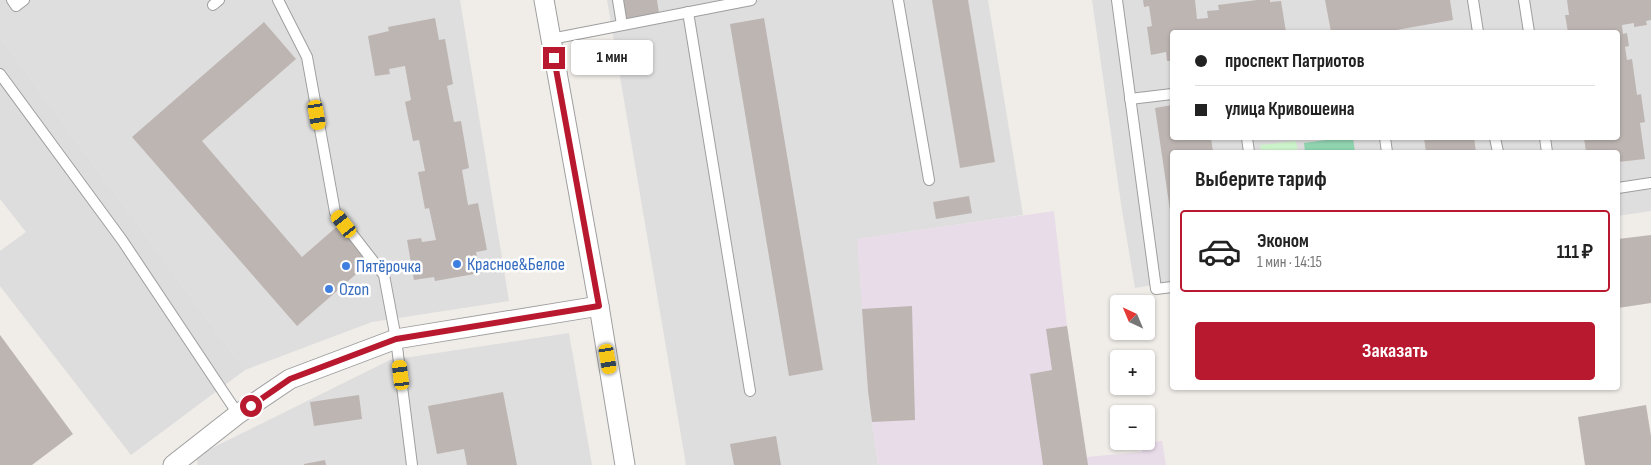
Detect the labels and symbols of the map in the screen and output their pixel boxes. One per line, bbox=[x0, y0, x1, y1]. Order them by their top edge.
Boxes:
callout: 1 мин bbox=[572, 40, 654, 76]
route end bbox=[543, 47, 565, 69]
car bbox=[307, 99, 326, 131]
car bbox=[328, 208, 359, 240]
place label: Красное&Белое bbox=[467, 254, 565, 275]
place label: Пятёрочка bbox=[356, 256, 421, 277]
marker: Красное&Белое bbox=[451, 258, 463, 270]
marker: Пятёрочка bbox=[340, 260, 352, 272]
place label: Ozon bbox=[339, 279, 369, 300]
marker: Ozon bbox=[323, 283, 335, 295]
north arrow bbox=[1110, 295, 1155, 340]
car bbox=[598, 343, 617, 375]
car bbox=[391, 359, 410, 391]
route start bbox=[240, 395, 262, 417]

